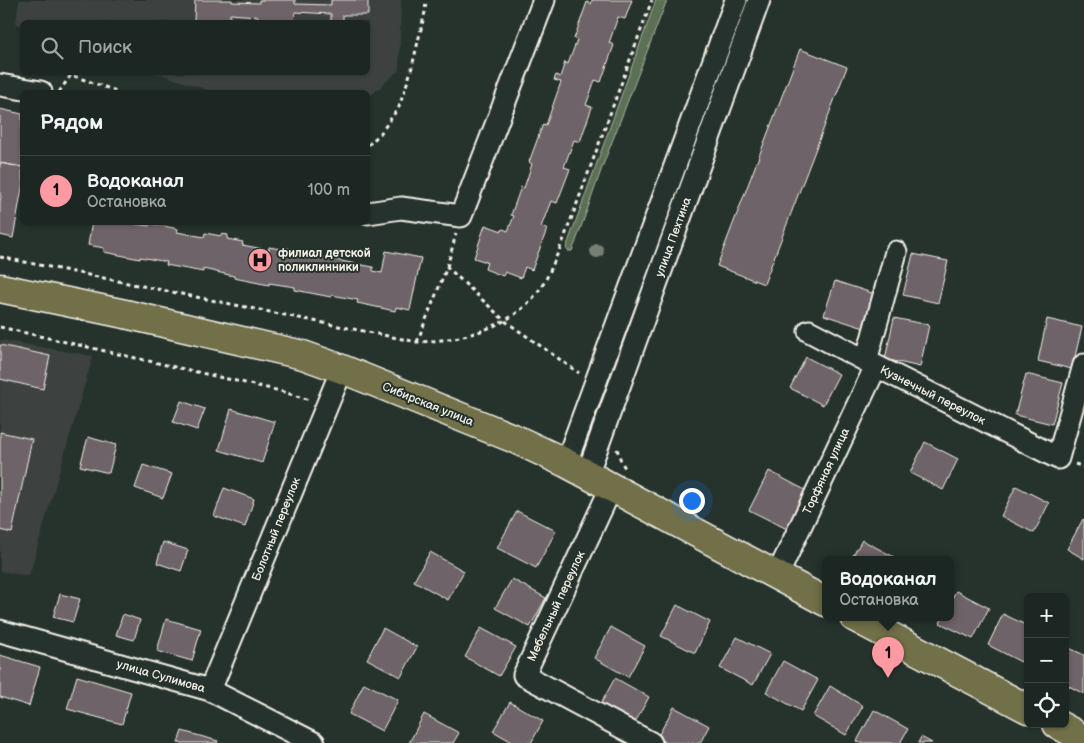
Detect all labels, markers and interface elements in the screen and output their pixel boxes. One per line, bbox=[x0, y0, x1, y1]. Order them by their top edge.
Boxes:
search box bbox=[20, 20, 370, 75]
icon: search bbox=[38, 34, 66, 62]
text: Поиск bbox=[78, 36, 132, 59]
text: Рядом bbox=[40, 110, 103, 135]
text: Водоканал bbox=[87, 170, 184, 193]
text: 1 bbox=[53, 181, 59, 200]
text: 100 m bbox=[307, 181, 350, 200]
text: Остановка bbox=[87, 193, 166, 212]
street label: улица Пехтина bbox=[652, 195, 695, 279]
place label: филиал детской поликлинники bbox=[278, 246, 371, 275]
hospital icon: филиал детской поликлинники bbox=[247, 247, 273, 273]
street label: Кузнечный переулок bbox=[878, 362, 989, 429]
street label: Сибирская улица bbox=[380, 379, 476, 430]
street label: Торфяная улица bbox=[800, 426, 853, 517]
street label: Болотный переулок bbox=[249, 475, 304, 583]
your location bbox=[679, 488, 705, 514]
street label: Мебельный переулок bbox=[524, 548, 589, 664]
popup bbox=[822, 556, 954, 621]
text: Водоканал bbox=[839, 568, 937, 591]
text: Остановка bbox=[839, 591, 919, 610]
map controls bbox=[1024, 593, 1069, 728]
button: + bbox=[1024, 593, 1069, 638]
pin: 1 bbox=[872, 637, 904, 678]
button: − bbox=[1024, 638, 1069, 683]
street label: улица Сулимова bbox=[115, 657, 207, 696]
button: locate bbox=[1024, 683, 1069, 728]

